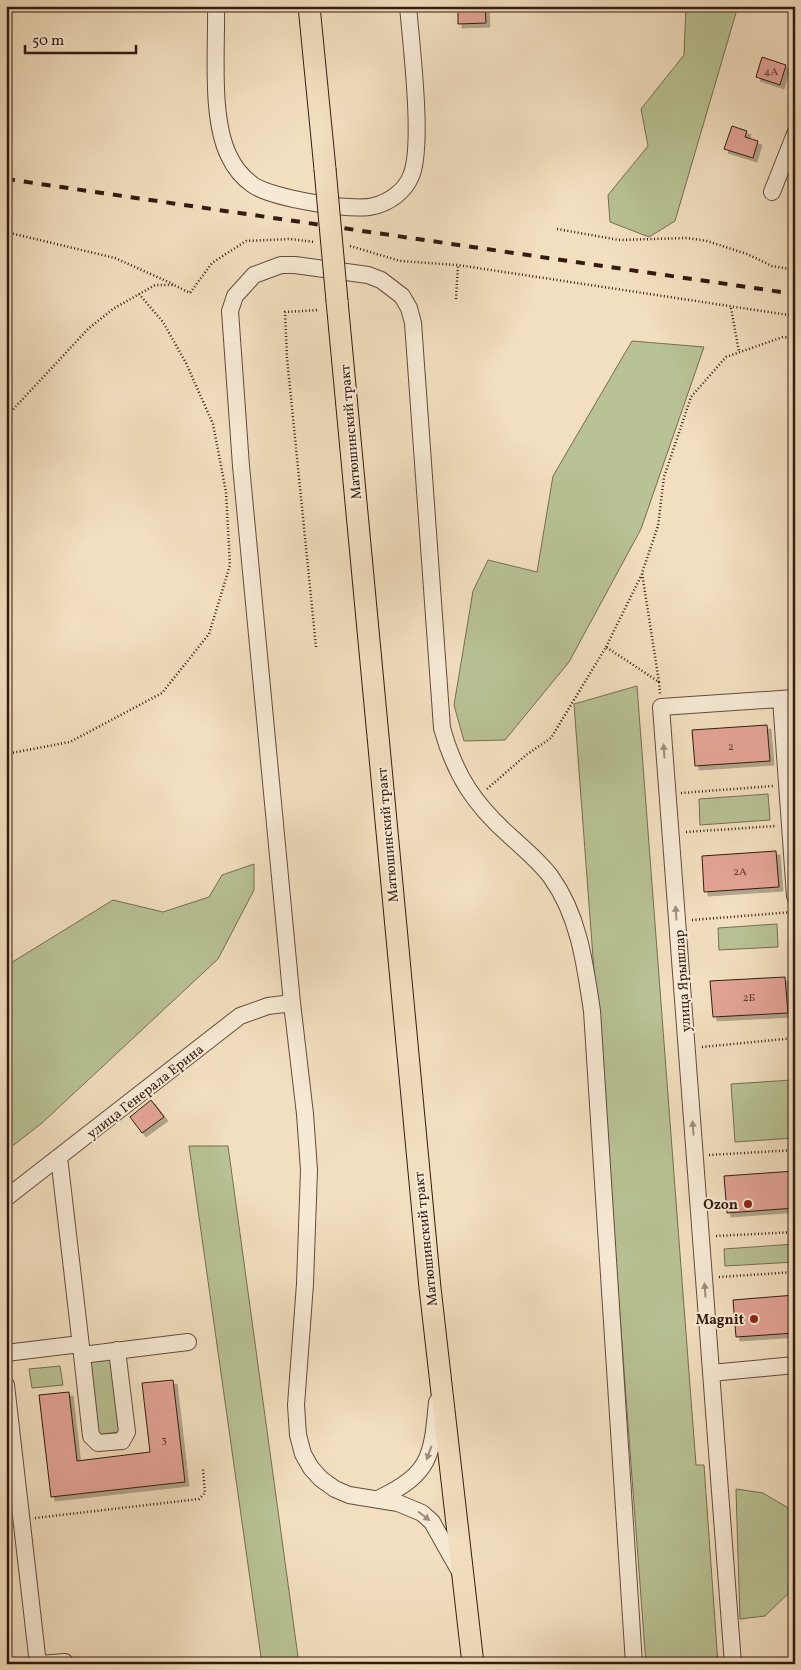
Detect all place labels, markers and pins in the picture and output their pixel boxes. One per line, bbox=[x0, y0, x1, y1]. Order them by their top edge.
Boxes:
place label: Ozon bbox=[703, 1196, 738, 1215]
marker: Ozon bbox=[742, 1198, 754, 1210]
place label: Magnit bbox=[696, 1311, 744, 1330]
marker: Magnit bbox=[748, 1313, 760, 1325]

